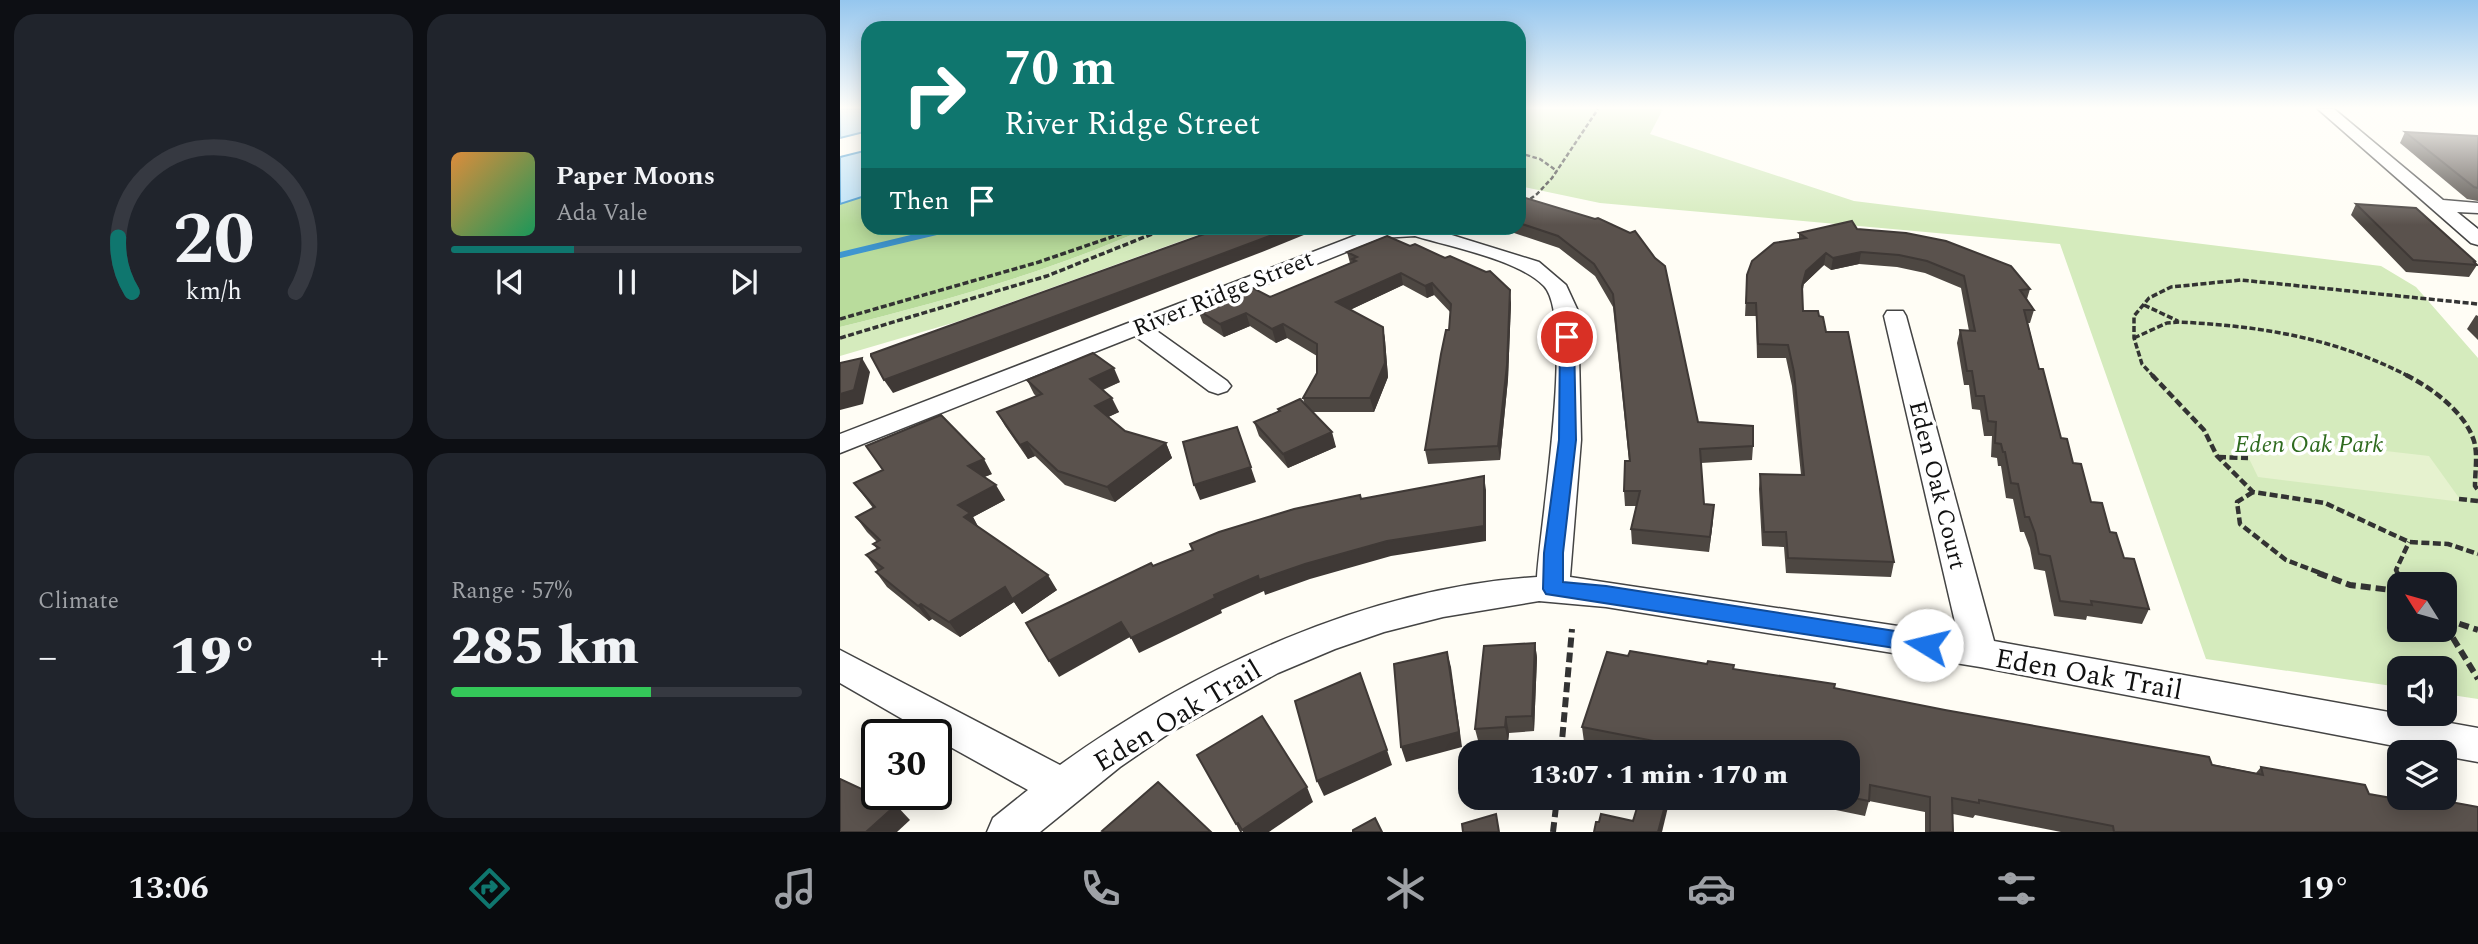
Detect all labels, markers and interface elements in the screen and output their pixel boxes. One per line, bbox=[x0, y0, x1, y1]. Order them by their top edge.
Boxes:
text: 70 m bbox=[1004, 32, 1115, 107]
icon: right bbox=[889, 49, 980, 140]
text: River Ridge Street bbox=[1004, 100, 1260, 149]
text: Paper Moons bbox=[556, 156, 715, 196]
text: Then bbox=[889, 181, 949, 221]
icon: arrive bbox=[963, 182, 1001, 220]
text: 20 bbox=[173, 186, 254, 297]
text: Ada Vale bbox=[556, 196, 648, 231]
street label: River Ridge Street bbox=[1127, 241, 1319, 347]
icon: previous bbox=[491, 263, 529, 301]
icon: pause bbox=[608, 263, 646, 301]
icon: next bbox=[725, 263, 763, 301]
text: km/h bbox=[185, 273, 242, 311]
pin bbox=[1537, 307, 1597, 367]
icon: arrive bbox=[1548, 318, 1586, 356]
street label: Eden Oak Court bbox=[1899, 397, 1975, 573]
park label: Eden Oak Park bbox=[2234, 427, 2384, 463]
north arrow bbox=[2387, 572, 2457, 642]
map controls bbox=[2387, 572, 2457, 810]
text: Range · 57% bbox=[451, 574, 572, 609]
text: Climate bbox=[38, 584, 119, 619]
text: 285 km bbox=[451, 608, 639, 687]
position arrow bbox=[1890, 608, 1964, 682]
text: 19° bbox=[169, 618, 258, 697]
text: − bbox=[38, 629, 57, 687]
text: + bbox=[370, 629, 389, 687]
street label: Eden Oak Trail bbox=[1992, 637, 2186, 712]
street label: Eden Oak Trail bbox=[1085, 649, 1270, 784]
button: sound bbox=[2387, 656, 2457, 726]
speed limit sign: 30 bbox=[861, 719, 952, 810]
button: layers bbox=[2387, 740, 2457, 810]
text: 13:07 · 1 min · 170 m bbox=[1530, 755, 1788, 795]
text: 13:06 bbox=[128, 864, 209, 913]
icon: directions bbox=[465, 864, 514, 913]
icon: music bbox=[771, 864, 820, 913]
icon: phone bbox=[1076, 864, 1125, 913]
icon: climate bbox=[1381, 864, 1430, 913]
icon: car bbox=[1687, 864, 1736, 913]
icon: filters bbox=[1992, 864, 2041, 913]
text: 19° bbox=[2298, 864, 2350, 913]

